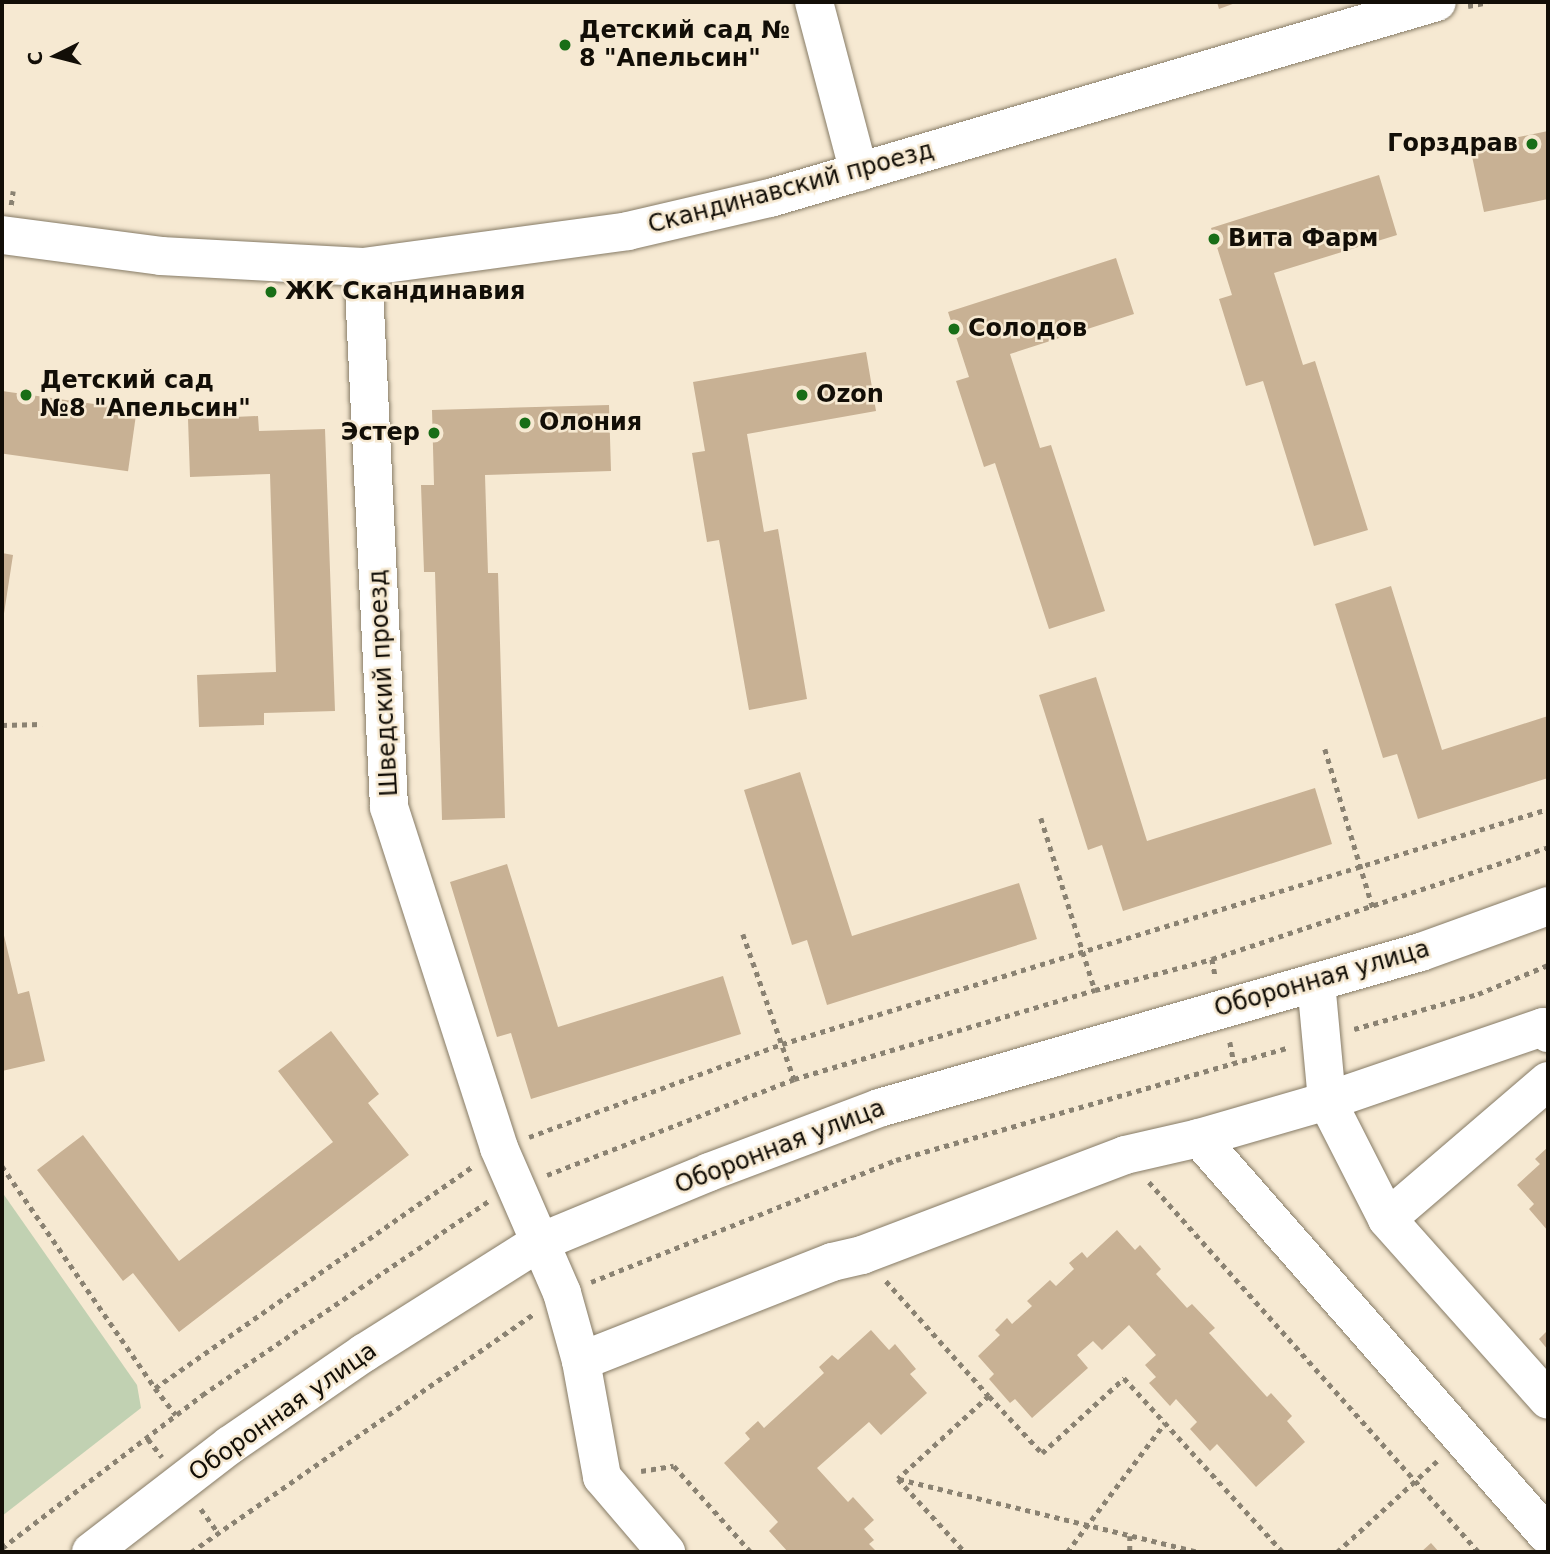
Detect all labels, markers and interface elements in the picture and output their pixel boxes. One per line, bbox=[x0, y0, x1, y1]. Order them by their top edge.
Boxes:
place label: Детский сад № 8 "Апельсин" bbox=[579, 17, 790, 73]
north arrow bbox=[21, 21, 91, 91]
marker: Детский сад № 8 "Апельсин" bbox=[557, 37, 573, 53]
text: С bbox=[23, 50, 47, 66]
place label: Горздрав bbox=[1387, 130, 1518, 158]
street label: Скандинавский проезд bbox=[645, 136, 937, 240]
marker: Горздрав bbox=[1524, 136, 1540, 152]
place label: Вита Фарм bbox=[1228, 225, 1378, 253]
marker: Вита Фарм bbox=[1206, 231, 1222, 247]
place label: ЖК Скандинавия bbox=[285, 278, 525, 306]
marker: ЖК Скандинавия bbox=[263, 284, 279, 300]
place label: Солодов bbox=[968, 315, 1087, 343]
marker: Солодов bbox=[946, 321, 962, 337]
place label: Детский сад №8 "Апельсин" bbox=[40, 367, 251, 423]
place label: Ozon bbox=[816, 381, 884, 409]
marker: Детский сад №8 "Апельсин" bbox=[18, 387, 34, 403]
marker: Ozon bbox=[794, 387, 810, 403]
place label: Олония bbox=[539, 409, 642, 437]
marker: Олония bbox=[517, 415, 533, 431]
place label: Эстер bbox=[341, 419, 420, 447]
marker: Эстер bbox=[426, 425, 442, 441]
street label: Шведский проезд bbox=[364, 569, 404, 797]
street label: Оборонная улица bbox=[1211, 934, 1433, 1024]
street label: Оборонная улица bbox=[671, 1094, 889, 1200]
street label: Оборонная улица bbox=[184, 1336, 382, 1488]

